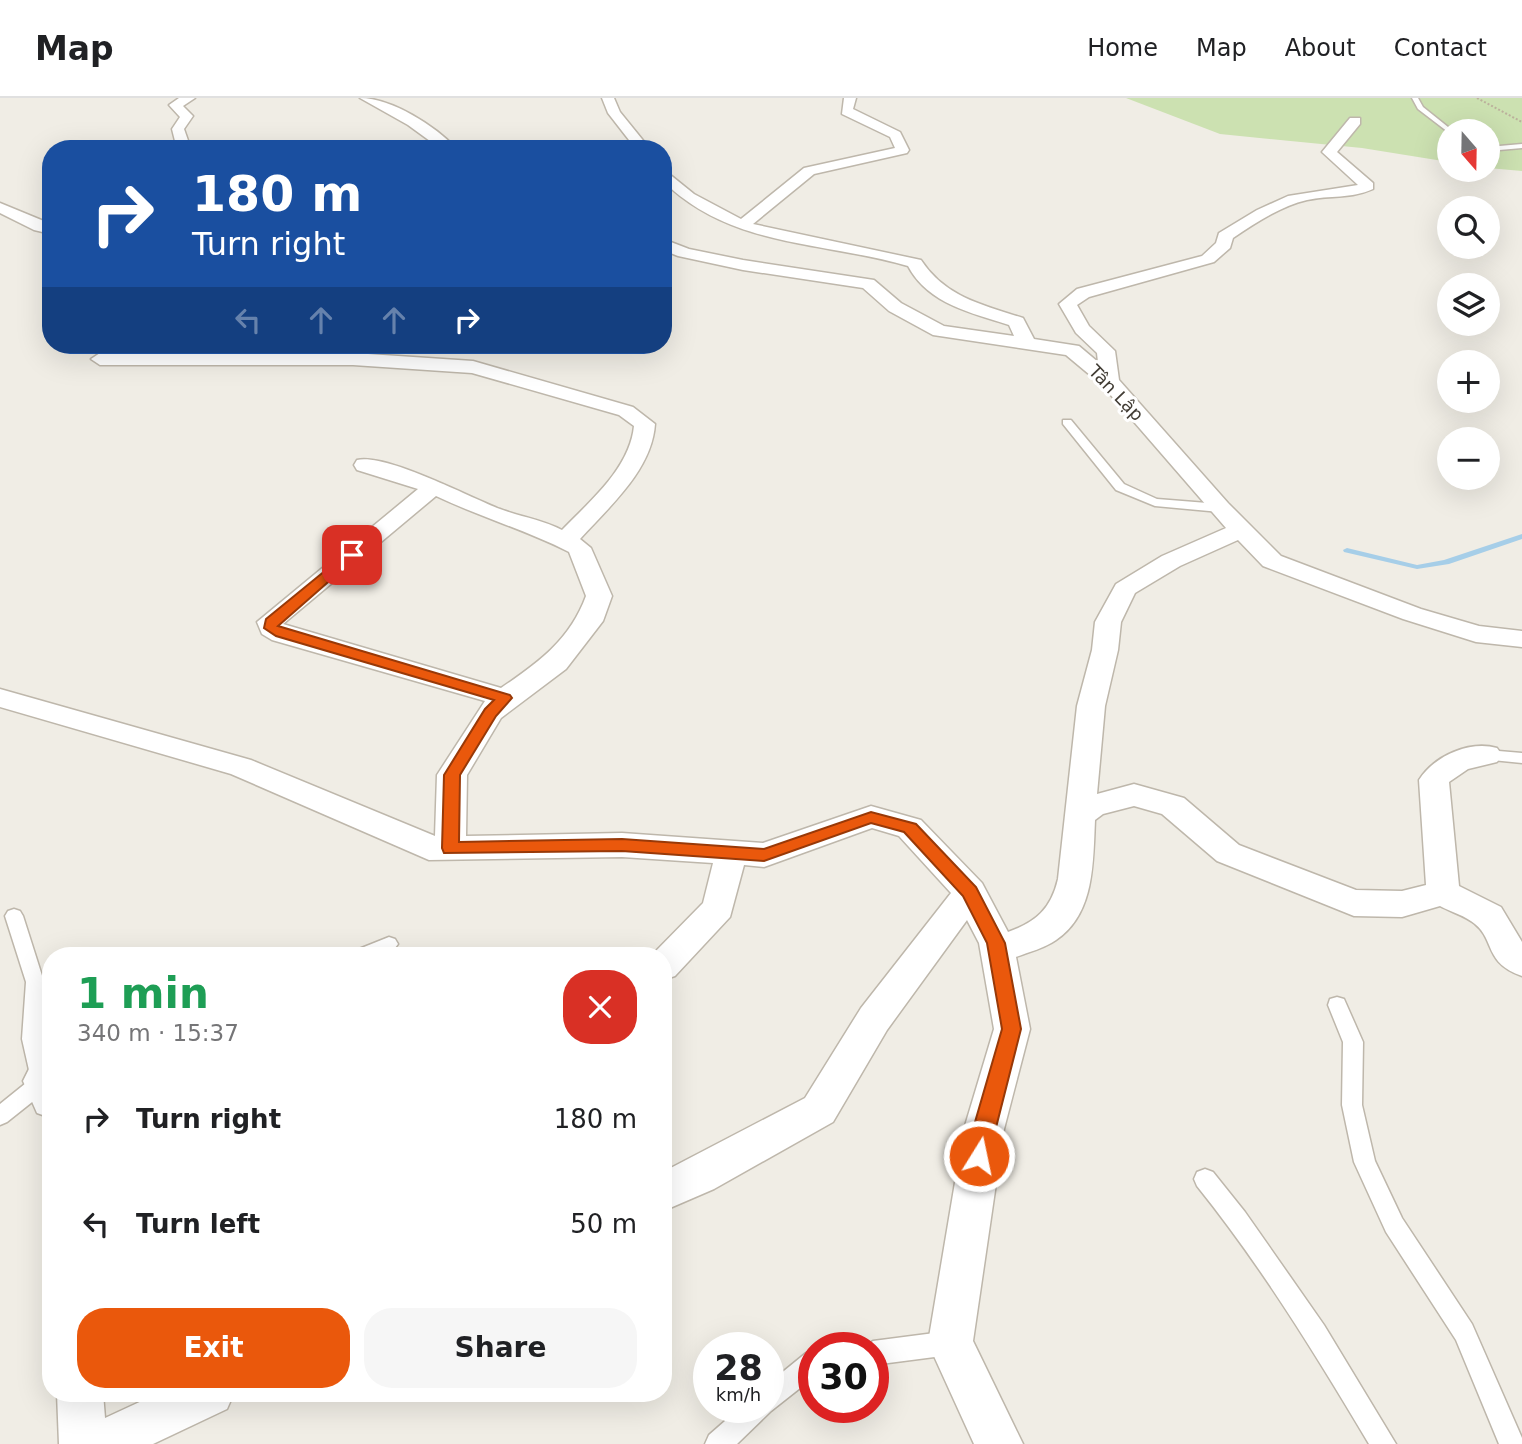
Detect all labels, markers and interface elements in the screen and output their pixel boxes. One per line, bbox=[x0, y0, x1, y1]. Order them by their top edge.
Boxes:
text: Map bbox=[35, 29, 114, 68]
text: Home bbox=[1087, 34, 1158, 62]
text: Map bbox=[1196, 34, 1247, 62]
text: About bbox=[1285, 34, 1356, 62]
text: Contact bbox=[1394, 34, 1487, 62]
north arrow bbox=[1437, 119, 1500, 182]
map controls bbox=[1437, 119, 1500, 490]
text: 180 m bbox=[192, 166, 362, 223]
icon: right bbox=[77, 168, 168, 259]
button: search bbox=[1437, 196, 1500, 259]
text: Turn right bbox=[192, 225, 345, 263]
button: layers bbox=[1437, 273, 1500, 336]
icon: left bbox=[229, 301, 267, 339]
icon: ahead bbox=[302, 301, 340, 339]
icon: ahead bbox=[375, 301, 413, 339]
icon: right bbox=[448, 301, 486, 339]
button: + bbox=[1437, 350, 1500, 413]
street label: Tân Lập bbox=[1084, 360, 1148, 425]
button: − bbox=[1437, 427, 1500, 490]
pin bbox=[322, 525, 382, 585]
icon: arrive bbox=[333, 536, 371, 574]
text: 1 min bbox=[77, 969, 209, 1018]
button: close bbox=[563, 970, 637, 1044]
text: 340 m · 15:37 bbox=[77, 1020, 239, 1046]
icon: right bbox=[77, 1100, 115, 1138]
text: Turn right bbox=[136, 1104, 281, 1134]
text: 180 m bbox=[554, 1104, 637, 1134]
position arrow bbox=[942, 1119, 1016, 1193]
icon: left bbox=[77, 1205, 115, 1243]
text: Turn left bbox=[136, 1209, 260, 1239]
text: 50 m bbox=[570, 1209, 637, 1239]
button: Exit bbox=[77, 1308, 350, 1388]
button: Share bbox=[364, 1308, 637, 1388]
speed limit sign: 30 bbox=[798, 1332, 889, 1423]
text: 28 bbox=[714, 1348, 763, 1388]
text: km/h bbox=[716, 1384, 761, 1405]

